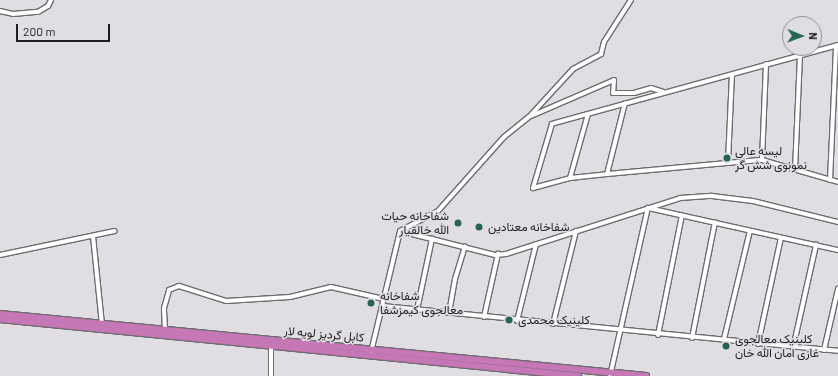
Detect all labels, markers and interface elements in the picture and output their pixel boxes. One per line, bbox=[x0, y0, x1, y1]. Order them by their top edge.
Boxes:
scale bar bbox=[18, 16, 112, 42]
north arrow bbox=[782, 16, 822, 56]
text: 200 m bbox=[23, 24, 55, 38]
text: N bbox=[807, 32, 820, 40]
place label: لیسه عالی نمونوی شش گر bbox=[735, 144, 807, 172]
marker: لیسه عالی نمونوی شش گر bbox=[722, 153, 732, 163]
place label: شفاخانه حیات الله خالقیار bbox=[381, 209, 449, 237]
marker: شفاخانه حیات الله خالقیار bbox=[452, 217, 464, 229]
place label: شفاخانه معتادین bbox=[488, 220, 569, 234]
marker: شفاخانه معتادین bbox=[473, 221, 485, 233]
place label: شفاخانه معالجوی کیمزشفا bbox=[380, 289, 463, 317]
marker: شفاخانه معالجوی کیمزشفا bbox=[365, 297, 377, 309]
place label: کلینیک محمدی bbox=[518, 313, 590, 327]
marker: کلینیک محمدی bbox=[503, 314, 515, 326]
street label: کابل گردیز لویه لار bbox=[283, 323, 365, 345]
place label: کلینیک معالجوی غازی امان الله خان bbox=[735, 332, 819, 360]
marker: کلینیک معالجوی غازی امان الله خان bbox=[720, 340, 732, 352]

